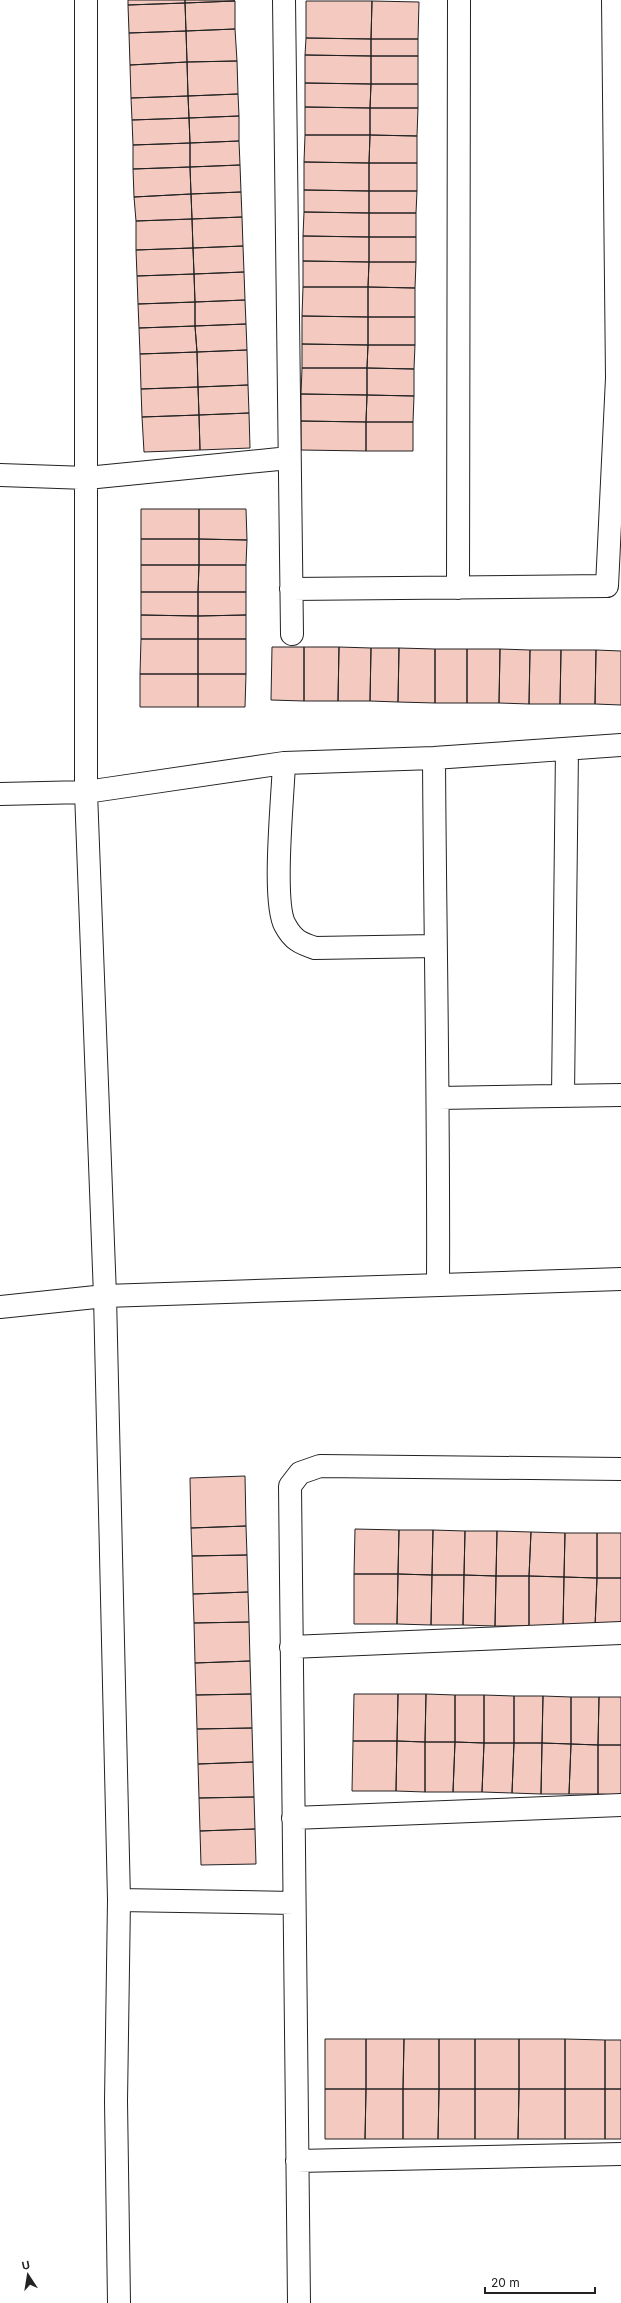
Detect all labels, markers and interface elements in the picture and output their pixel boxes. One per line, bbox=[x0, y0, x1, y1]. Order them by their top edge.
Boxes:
north arrow bbox=[8, 2255, 48, 2295]
text: U bbox=[21, 2258, 31, 2273]
scale bar bbox=[485, 2269, 595, 2295]
text: 20 m bbox=[491, 2275, 520, 2290]

